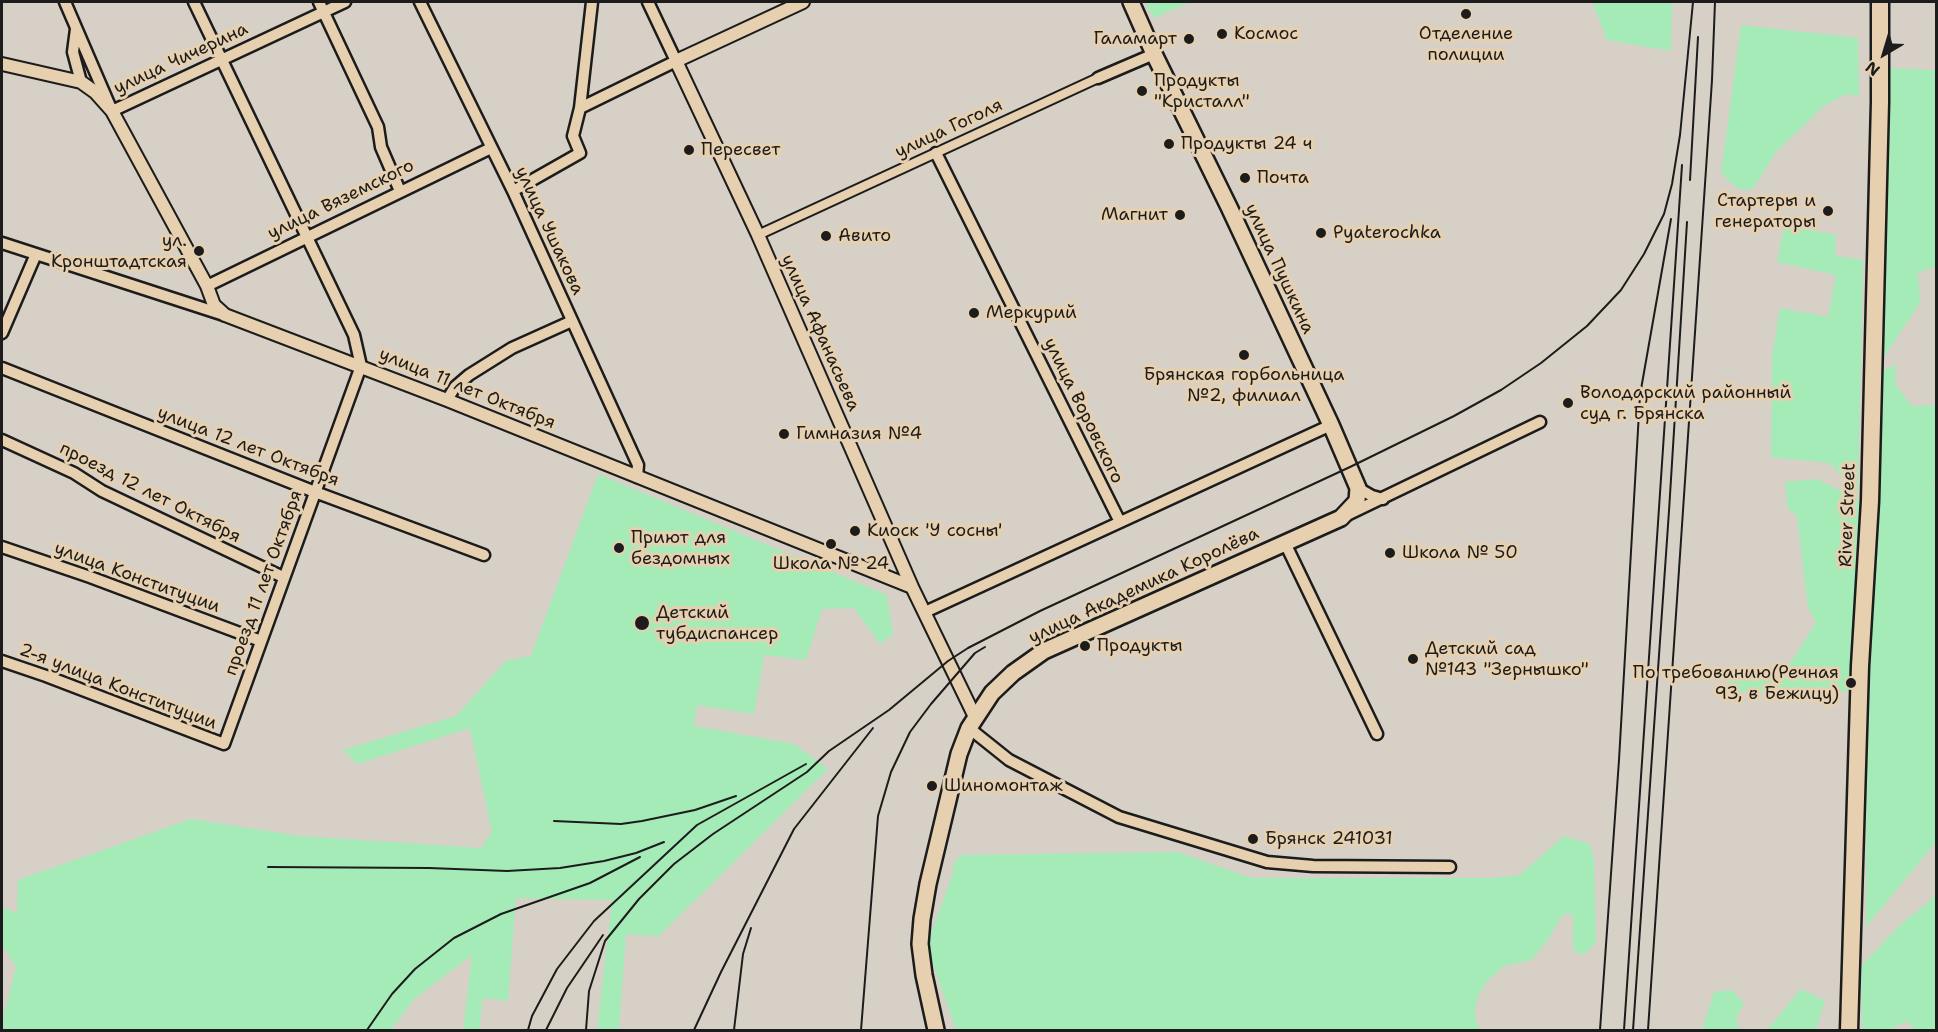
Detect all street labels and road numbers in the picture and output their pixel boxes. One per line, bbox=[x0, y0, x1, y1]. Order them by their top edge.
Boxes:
street label: улица Чичерина bbox=[110, 18, 252, 100]
street label: улица Гоголя bbox=[892, 95, 1006, 163]
street label: улица Вяземского bbox=[264, 155, 418, 245]
street label: улица Ушакова bbox=[510, 163, 588, 299]
street label: улица Пушкина bbox=[1239, 200, 1319, 338]
street label: улица Афанасьева bbox=[776, 251, 864, 415]
street label: улица Воровского bbox=[1038, 335, 1128, 487]
street label: улица 11 лет Октября bbox=[376, 344, 558, 434]
street label: улица 12 лет Октября bbox=[154, 402, 342, 492]
street label: проезд 12 лет Октября bbox=[56, 438, 244, 548]
street label: River Street bbox=[1835, 463, 1861, 567]
street label: проезд 11 лет Октября bbox=[220, 487, 308, 679]
street label: улица Академика Королёва bbox=[1026, 523, 1262, 649]
street label: улица Конституции bbox=[51, 538, 223, 618]
street label: 2-я улица Конституции bbox=[16, 639, 220, 735]

